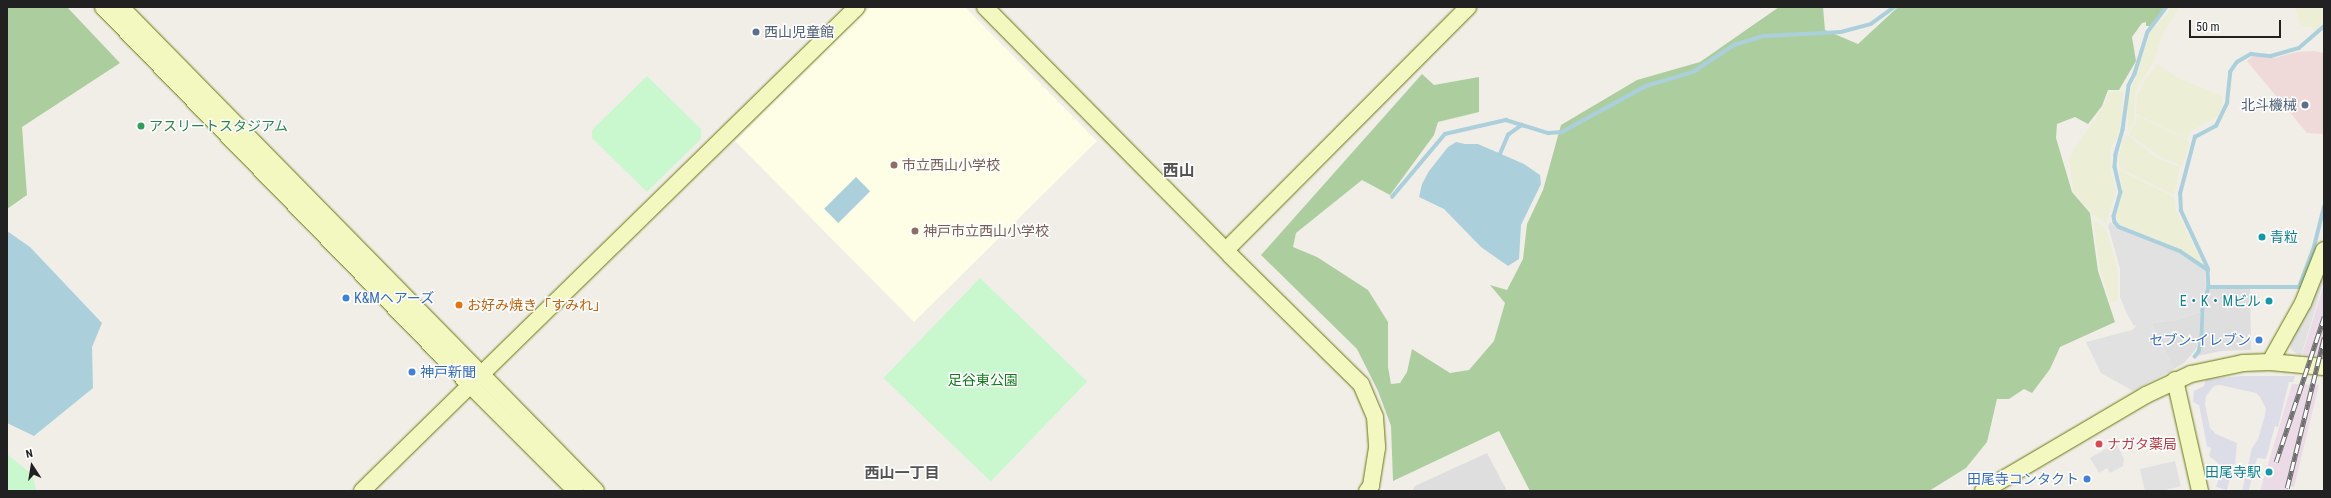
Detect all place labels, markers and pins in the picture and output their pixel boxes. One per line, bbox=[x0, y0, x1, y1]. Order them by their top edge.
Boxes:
place label: 西山児童館 bbox=[764, 24, 834, 40]
marker: 西山児童館 bbox=[751, 27, 761, 37]
place label: 北斗機械 bbox=[2241, 97, 2297, 113]
marker: 北斗機械 bbox=[2300, 100, 2310, 110]
place label: アスリートスタジアム bbox=[149, 118, 289, 134]
marker: アスリートスタジアム bbox=[136, 121, 146, 131]
place label: 市立西山小学校 bbox=[902, 157, 1000, 173]
marker: 市立西山小学校 bbox=[889, 160, 899, 170]
place label: 神戸市立西山小学校 bbox=[923, 223, 1049, 239]
marker: 神戸市立西山小学校 bbox=[910, 226, 920, 236]
place label: 青粒 bbox=[2270, 229, 2298, 245]
marker: 青粒 bbox=[2257, 232, 2267, 242]
place label: K&Mヘアーズ bbox=[354, 290, 435, 306]
marker: K&Mヘアーズ bbox=[341, 293, 351, 303]
place label: E・K・Mビル bbox=[2180, 293, 2261, 309]
marker: E・K・Mビル bbox=[2264, 296, 2274, 306]
place label: お好み焼き「すみれ」 bbox=[467, 297, 607, 313]
marker: お好み焼き「すみれ」 bbox=[454, 300, 464, 310]
place label: セブン-イレブン bbox=[2150, 332, 2251, 348]
marker: セブン-イレブン bbox=[2254, 335, 2264, 345]
place label: 神戸新聞 bbox=[420, 364, 476, 380]
marker: 神戸新聞 bbox=[407, 367, 417, 377]
place label: ナガタ薬局 bbox=[2107, 436, 2177, 452]
marker: ナガタ薬局 bbox=[2094, 439, 2104, 449]
place label: 田尾寺駅 bbox=[2205, 464, 2261, 480]
marker: 田尾寺駅 bbox=[2264, 467, 2274, 477]
place label: 田尾寺コンタクト bbox=[1967, 471, 2079, 487]
marker: 田尾寺コンタクト bbox=[2082, 474, 2092, 484]

